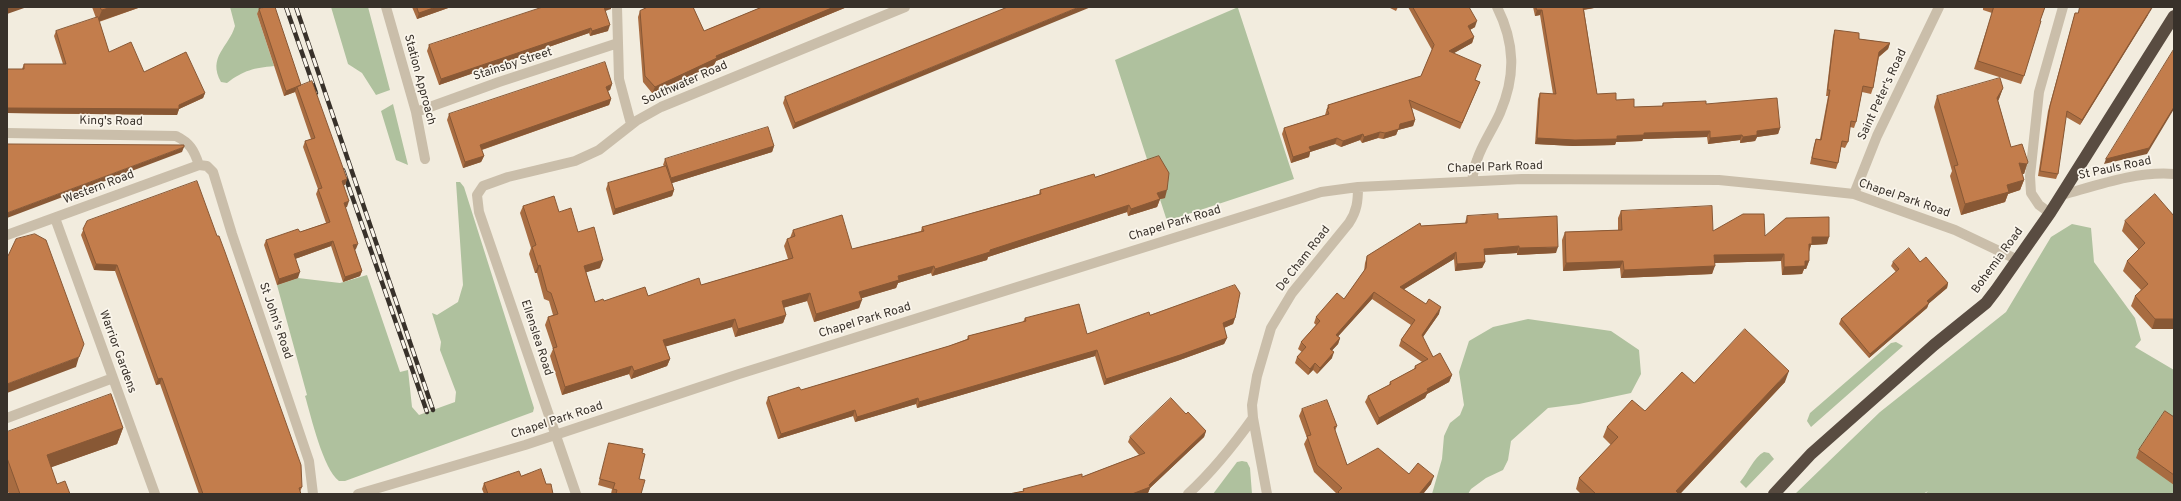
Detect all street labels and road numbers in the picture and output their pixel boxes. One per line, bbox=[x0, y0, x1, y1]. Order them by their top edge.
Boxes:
street label: Station Approach bbox=[400, 33, 438, 127]
street label: Stainsby Street bbox=[472, 45, 554, 85]
street label: Saint Peter's Road bbox=[1856, 47, 1910, 143]
street label: Southwater Road bbox=[640, 59, 730, 109]
street label: King's Road bbox=[79, 114, 143, 130]
street label: St Pauls Road bbox=[2077, 154, 2153, 184]
street label: Chapel Park Road bbox=[1447, 159, 1543, 177]
street label: Western Road bbox=[62, 168, 136, 208]
street label: Chapel Park Road bbox=[1856, 177, 1952, 221]
street label: Chapel Park Road bbox=[1127, 203, 1223, 245]
street label: De Cham Road bbox=[1274, 223, 1334, 295]
street label: Bohemia Road bbox=[1969, 225, 2027, 297]
street label: St John's Road bbox=[255, 281, 295, 361]
street label: Ellenslea Road bbox=[517, 298, 555, 378]
street label: Chapel Park Road bbox=[817, 300, 913, 342]
street label: Warrior Gardens bbox=[95, 308, 139, 396]
street label: Chapel Park Road bbox=[509, 399, 605, 443]

